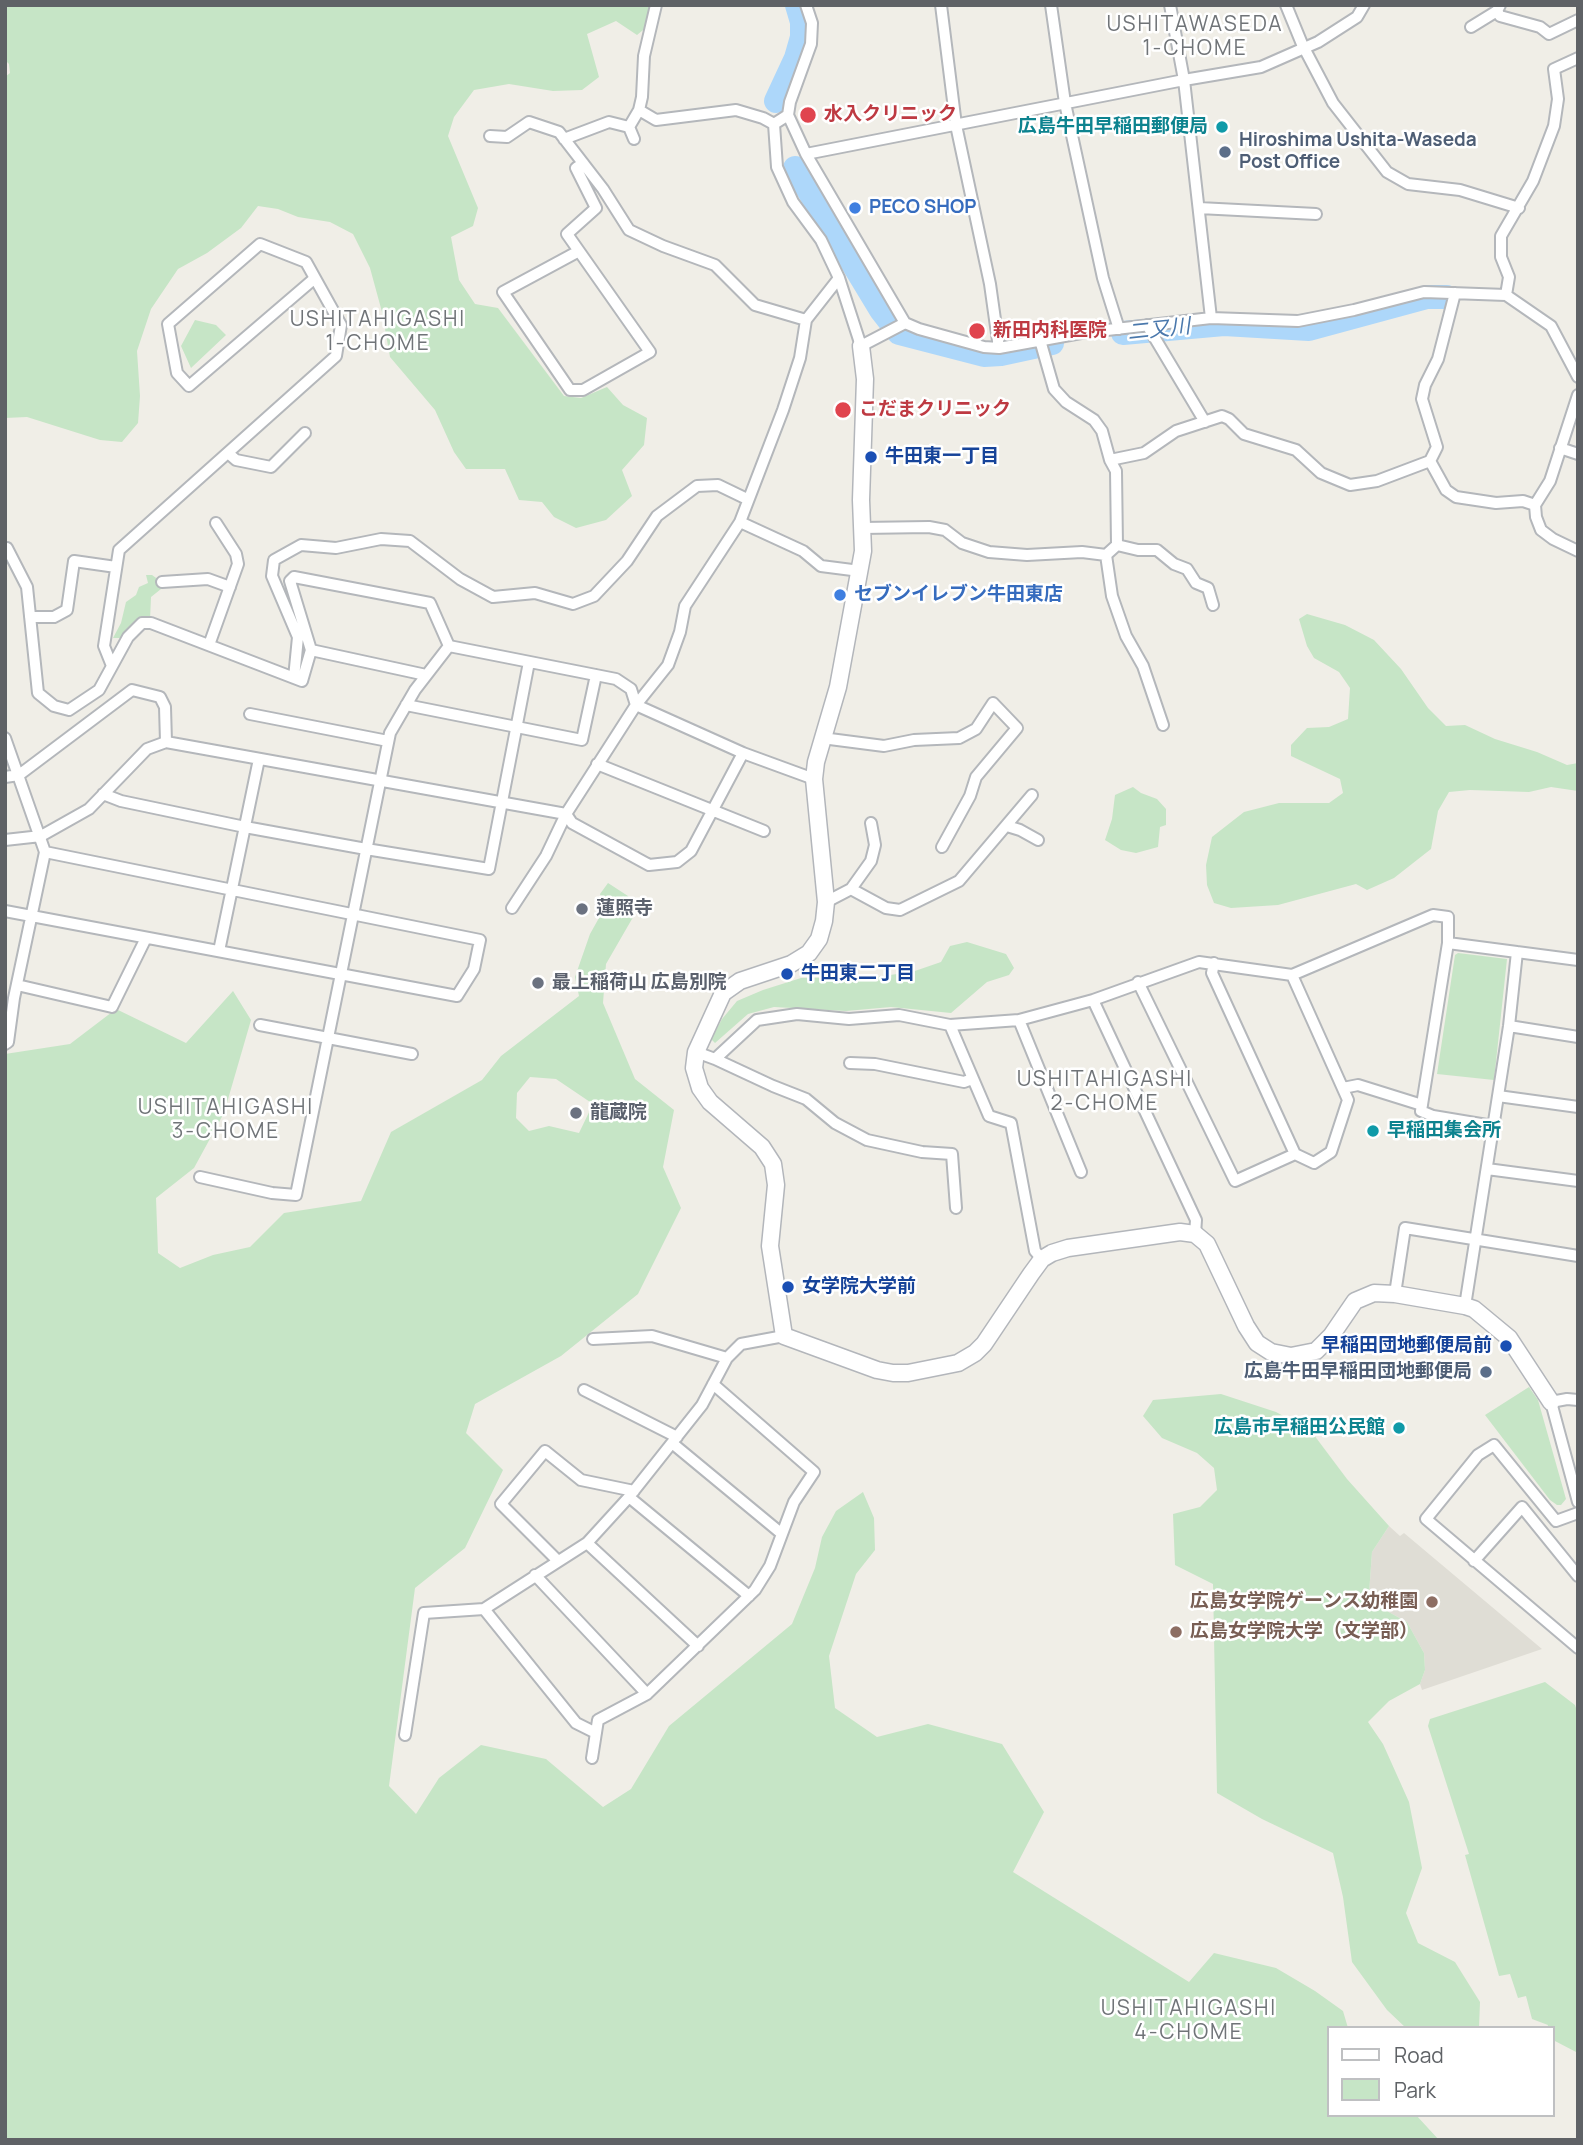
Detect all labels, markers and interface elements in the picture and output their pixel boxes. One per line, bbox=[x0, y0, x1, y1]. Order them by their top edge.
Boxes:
district label: USHITAWASEDA 1-CHOME bbox=[1108, 12, 1282, 62]
place label: 水入クリニック bbox=[824, 104, 957, 126]
marker: 水入クリニック bbox=[798, 105, 818, 125]
place label: 広島牛田早稲田郵便局 bbox=[1018, 116, 1208, 138]
marker: 広島牛田早稲田郵便局 bbox=[1214, 119, 1230, 135]
place label: Hiroshima Ushita-Waseda Post Office bbox=[1239, 130, 1477, 174]
marker: Hiroshima Ushita-Waseda Post Office bbox=[1217, 144, 1233, 160]
place label: PECO SHOP bbox=[869, 197, 976, 219]
marker: PECO SHOP bbox=[847, 200, 863, 216]
district label: USHITAHIGASHI 1-CHOME bbox=[291, 307, 465, 357]
water label: 二又川 bbox=[1126, 314, 1192, 346]
place label: 新田内科医院 bbox=[993, 320, 1107, 342]
marker: 新田内科医院 bbox=[967, 321, 987, 341]
place label: こだまクリニック bbox=[859, 399, 1011, 421]
marker: こだまクリニック bbox=[833, 400, 853, 420]
place label: 牛田東一丁目 bbox=[885, 446, 999, 468]
marker: 牛田東一丁目 bbox=[863, 449, 879, 465]
place label: セブンイレブン牛田東店 bbox=[854, 584, 1063, 606]
marker: セブンイレブン牛田東店 bbox=[832, 587, 848, 603]
place label: 蓮照寺 bbox=[596, 898, 653, 920]
marker: 蓮照寺 bbox=[574, 901, 590, 917]
place label: 牛田東二丁目 bbox=[801, 963, 915, 985]
marker: 牛田東二丁目 bbox=[779, 966, 795, 982]
place label: 最上稲荷山 広島別院 bbox=[552, 972, 727, 994]
marker: 最上稲荷山 広島別院 bbox=[530, 975, 546, 991]
district label: USHITAHIGASHI 2-CHOME bbox=[1018, 1067, 1192, 1117]
district label: USHITAHIGASHI 3-CHOME bbox=[139, 1095, 313, 1145]
place label: 龍蔵院 bbox=[590, 1102, 647, 1124]
marker: 龍蔵院 bbox=[568, 1105, 584, 1121]
place label: 早稲田集会所 bbox=[1387, 1120, 1501, 1142]
marker: 早稲田集会所 bbox=[1365, 1123, 1381, 1139]
place label: 女学院大学前 bbox=[802, 1276, 916, 1298]
marker: 女学院大学前 bbox=[780, 1279, 796, 1295]
place label: 早稲田団地郵便局前 bbox=[1321, 1335, 1492, 1357]
marker: 早稲田団地郵便局前 bbox=[1498, 1338, 1514, 1354]
place label: 広島牛田早稲田団地郵便局 bbox=[1244, 1361, 1472, 1383]
marker: 広島牛田早稲田団地郵便局 bbox=[1478, 1364, 1494, 1380]
place label: 広島市早稲田公民館 bbox=[1214, 1417, 1385, 1439]
marker: 広島市早稲田公民館 bbox=[1391, 1420, 1407, 1436]
place label: 広島女学院ゲーンス幼稚園 bbox=[1190, 1591, 1418, 1613]
marker: 広島女学院ゲーンス幼稚園 bbox=[1424, 1594, 1440, 1610]
place label: 広島女学院大学（文学部） bbox=[1190, 1621, 1418, 1643]
marker: 広島女学院大学（文学部） bbox=[1168, 1624, 1184, 1640]
district label: USHITAHIGASHI 4-CHOME bbox=[1102, 1996, 1276, 2046]
legend bbox=[1328, 2026, 1555, 2117]
text: Road bbox=[1394, 2041, 1444, 2069]
text: Park bbox=[1394, 2076, 1436, 2104]

